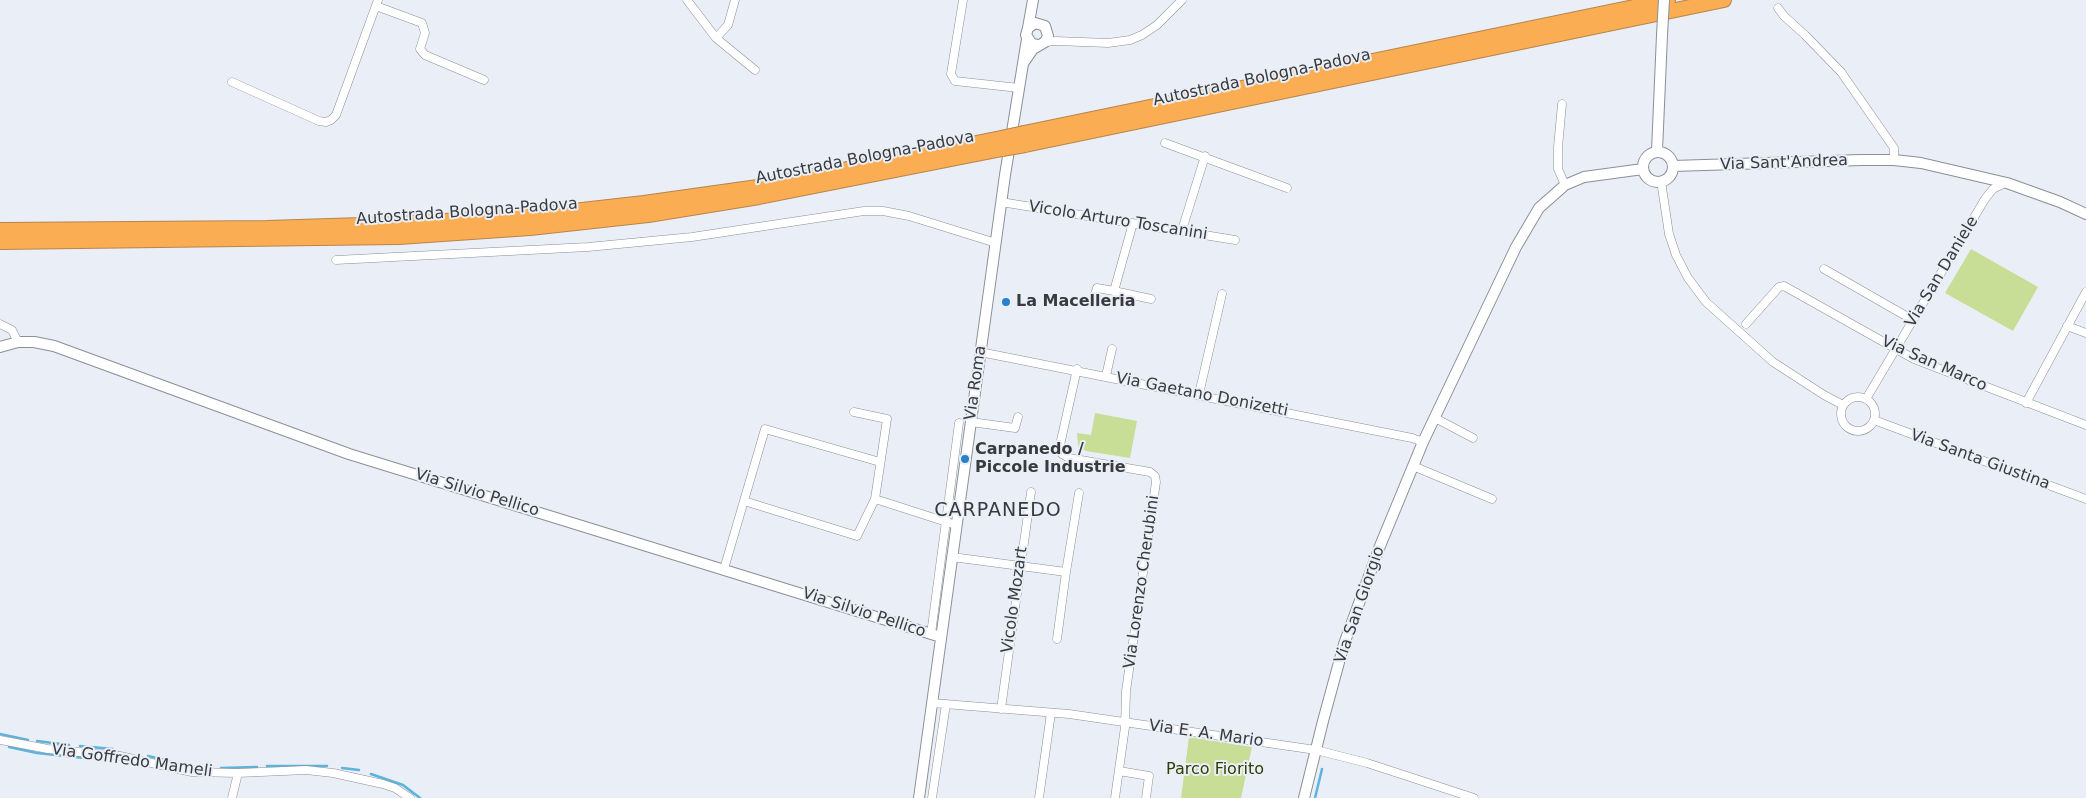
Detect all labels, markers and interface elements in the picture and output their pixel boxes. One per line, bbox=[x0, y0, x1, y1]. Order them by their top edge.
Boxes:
street label: Autostrada Bologna-Padova bbox=[1151, 46, 1373, 110]
street label: Autostrada Bologna-Padova bbox=[754, 127, 976, 189]
street label: Via Sant'Andrea bbox=[1720, 151, 1848, 175]
street label: Autostrada Bologna-Padova bbox=[356, 195, 578, 229]
street label: Vicolo Arturo Toscanini bbox=[1027, 197, 1209, 245]
street label: Via San Daniele bbox=[1901, 213, 1983, 331]
place label: La Macelleria bbox=[1016, 292, 1136, 312]
marker: La Macelleria bbox=[1000, 296, 1012, 308]
street label: Via San Marco bbox=[1878, 332, 1990, 396]
street label: Via Roma bbox=[961, 344, 991, 422]
street label: Via Gaetano Donizetti bbox=[1114, 369, 1290, 421]
street label: Via Santa Giustina bbox=[1908, 426, 2052, 494]
place label: Carpanedo / Piccole Industrie bbox=[975, 440, 1126, 478]
marker: Carpanedo / Piccole Industrie bbox=[959, 453, 971, 465]
street label: Via Silvio Pellico bbox=[413, 465, 541, 521]
street label: Via Lorenzo Cherubini bbox=[1120, 494, 1164, 670]
district label: CARPANEDO bbox=[933, 500, 1063, 522]
street label: Via San Giorgio bbox=[1331, 544, 1389, 666]
street label: Vicolo Mozart bbox=[998, 545, 1032, 655]
street label: Via Silvio Pellico bbox=[800, 584, 928, 642]
street label: Via E. A. Mario bbox=[1147, 716, 1265, 752]
street label: Via Goffredo Mameli bbox=[50, 740, 214, 782]
park label: Parco Fiorito bbox=[1166, 760, 1264, 780]

